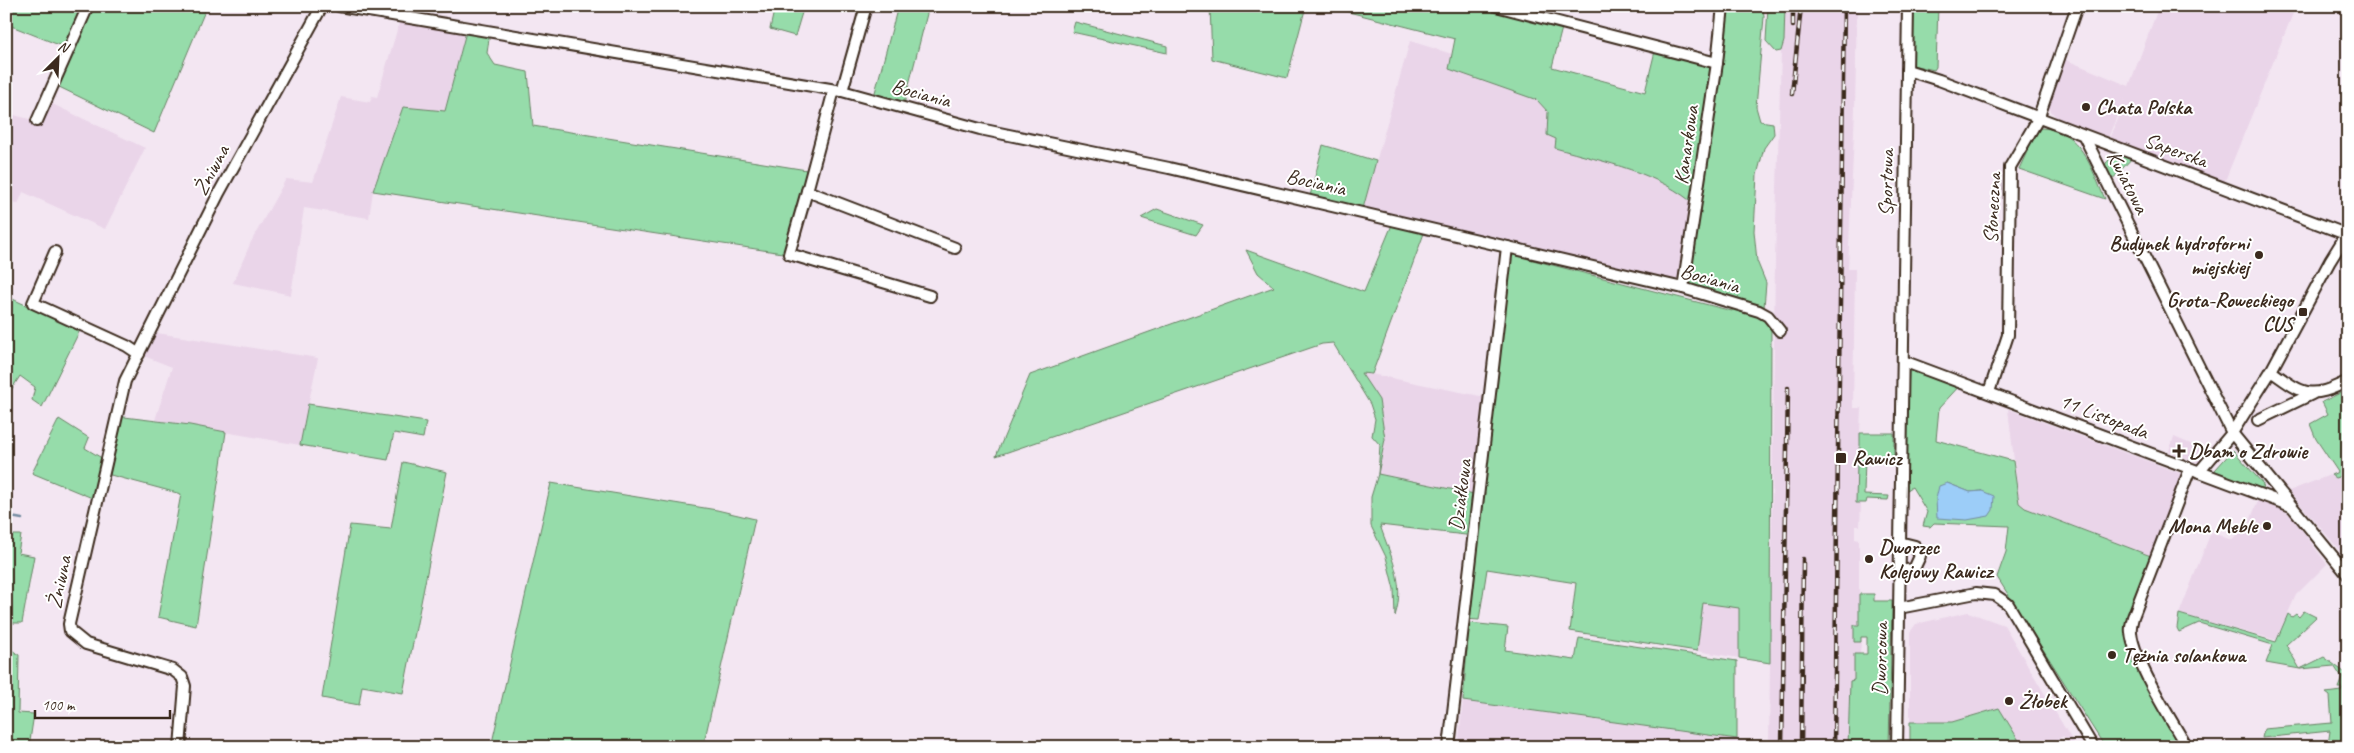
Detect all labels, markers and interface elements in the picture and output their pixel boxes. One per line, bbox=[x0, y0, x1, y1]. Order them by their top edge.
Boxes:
north arrow bbox=[32, 32, 82, 82]
text: N bbox=[56, 37, 73, 57]
street label: Bociania bbox=[889, 73, 955, 114]
place label: Chata Polska bbox=[2096, 94, 2193, 120]
marker: Chata Polska bbox=[2080, 101, 2092, 113]
street label: Kanarkowa bbox=[1668, 102, 1705, 186]
street label: Saperska bbox=[2141, 127, 2213, 174]
street label: Żniwna bbox=[187, 139, 236, 200]
street label: Kwiatowa bbox=[2101, 146, 2156, 220]
street label: Sportowa bbox=[1872, 147, 1900, 217]
street label: Bociania bbox=[1284, 163, 1350, 202]
street label: Słoneczna bbox=[1977, 170, 2007, 244]
place label: Budynek hydroforni miejskiej bbox=[2109, 230, 2252, 280]
marker: Budynek hydroforni miejskiej bbox=[2253, 249, 2265, 261]
street label: Bociania bbox=[1678, 257, 1744, 299]
place label: Grota-Roweckiego CUS bbox=[2167, 287, 2297, 337]
marker: Grota-Roweckiego CUS bbox=[2297, 306, 2309, 318]
street label: 11 Listopada bbox=[2056, 387, 2154, 445]
place label: Dbam o Zdrowie bbox=[2189, 438, 2309, 464]
place label: Rawicz bbox=[1852, 445, 1903, 471]
marker: Dbam o Zdrowie bbox=[2173, 445, 2185, 457]
marker: Rawicz bbox=[1834, 451, 1848, 465]
street label: Działkowa bbox=[1443, 456, 1477, 532]
place label: Mona Meble bbox=[2168, 513, 2259, 539]
marker: Mona Meble bbox=[2261, 520, 2273, 532]
place label: Dworzec Kolejowy Rawicz bbox=[1879, 534, 1995, 584]
street label: Żniwna bbox=[41, 552, 78, 611]
marker: Dworzec Kolejowy Rawicz bbox=[1863, 553, 1875, 565]
street label: Dworcowa bbox=[1866, 620, 1894, 696]
place label: Tężnia solankowa bbox=[2122, 642, 2248, 668]
marker: Tężnia solankowa bbox=[2106, 649, 2118, 661]
scale bar bbox=[35, 688, 170, 720]
place label: Żłobek bbox=[2019, 688, 2069, 714]
marker: Żłobek bbox=[2003, 695, 2015, 707]
text: 100 m bbox=[42, 696, 76, 715]

